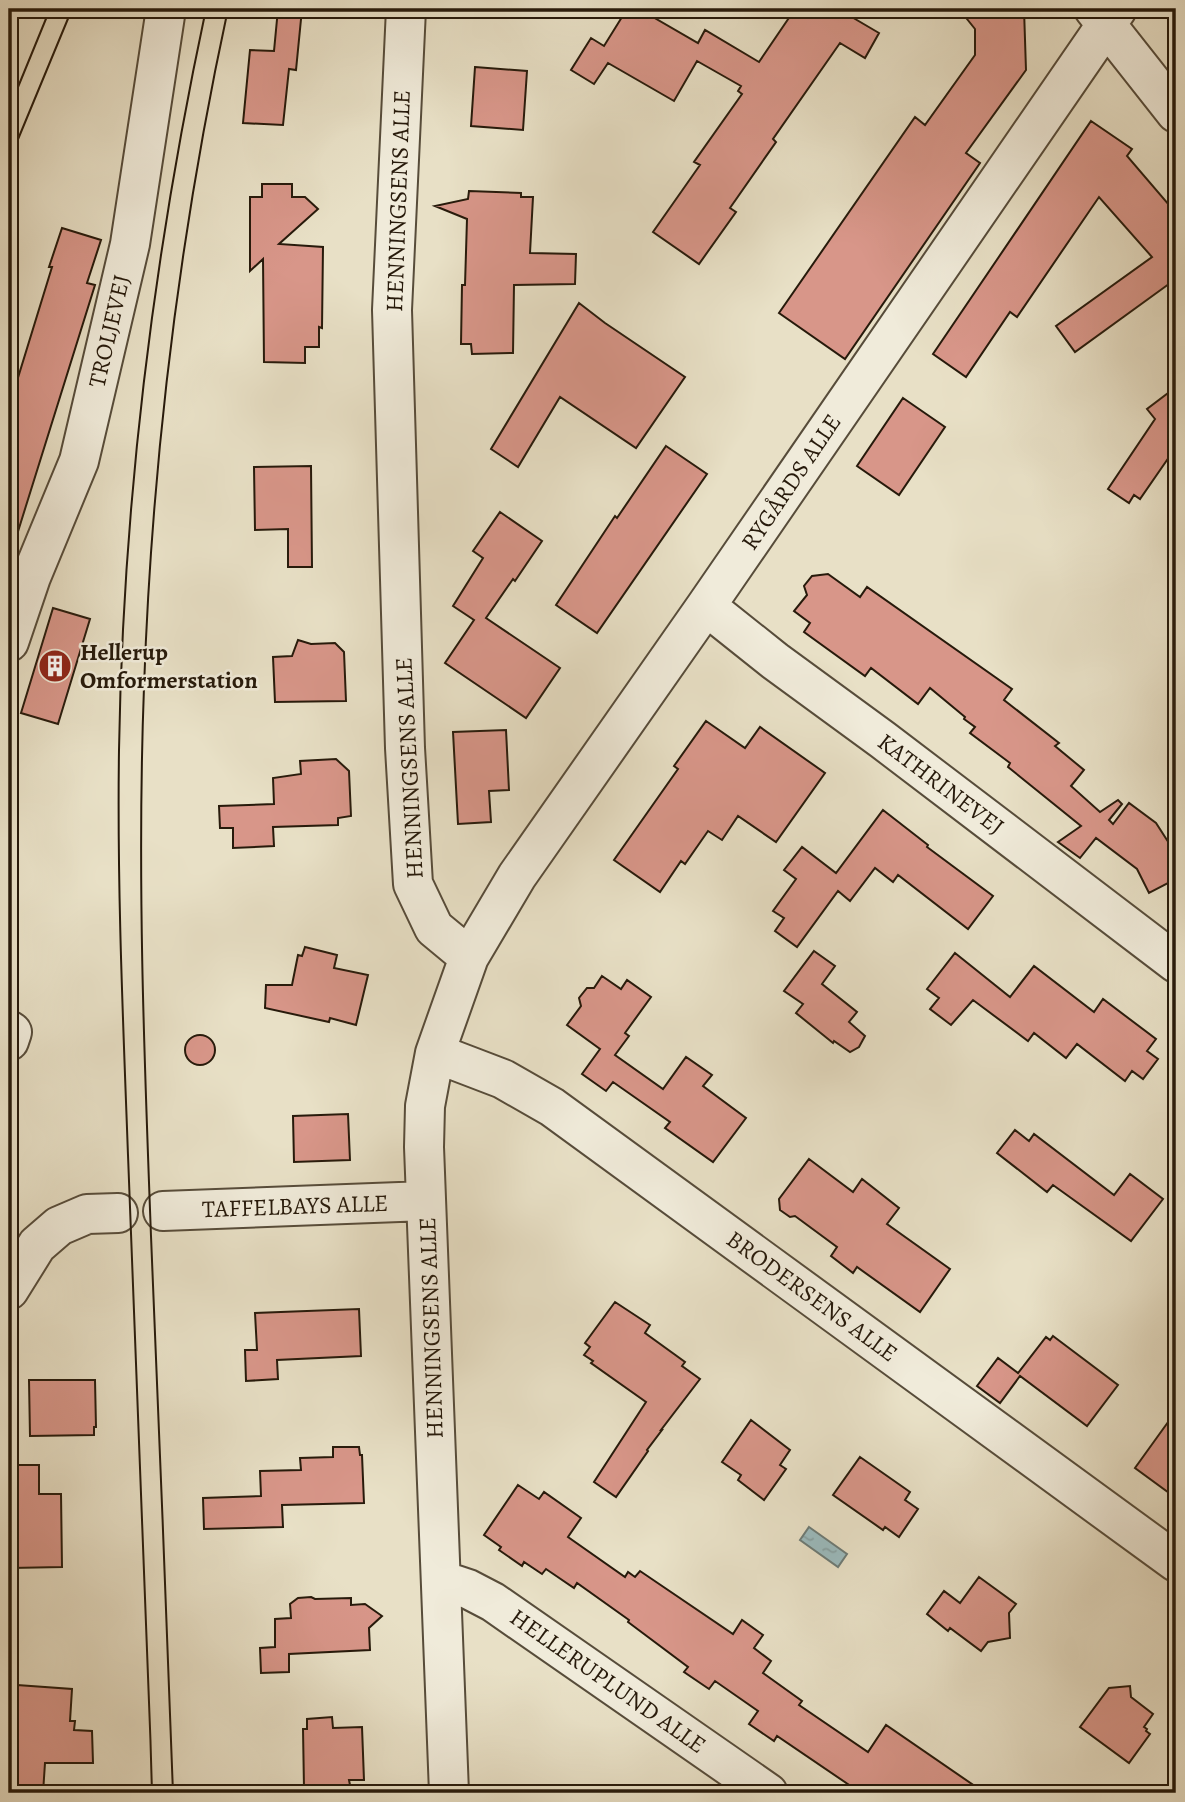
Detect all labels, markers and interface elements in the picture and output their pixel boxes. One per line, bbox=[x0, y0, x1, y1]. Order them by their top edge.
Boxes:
street label: HENNINGSENS ALLE bbox=[378, 90, 418, 312]
street label: TROLJEVEJ bbox=[81, 272, 137, 390]
street label: RYGÅRDS ALLE bbox=[734, 408, 848, 556]
place label: Hellerup Omformerstation bbox=[80, 636, 258, 696]
building icon: Hellerup Omformerstation bbox=[36, 647, 74, 685]
street label: HENNINGSENS ALLE bbox=[387, 656, 431, 880]
street label: KATHRINEVEJ bbox=[871, 726, 1011, 842]
street label: TAFFELBAYS ALLE bbox=[201, 1187, 389, 1225]
street label: HENNINGSENS ALLE bbox=[411, 1217, 451, 1439]
street label: BRODERSENS ALLE bbox=[720, 1223, 904, 1369]
street label: HELLERUPLUND ALLE bbox=[504, 1601, 712, 1761]

